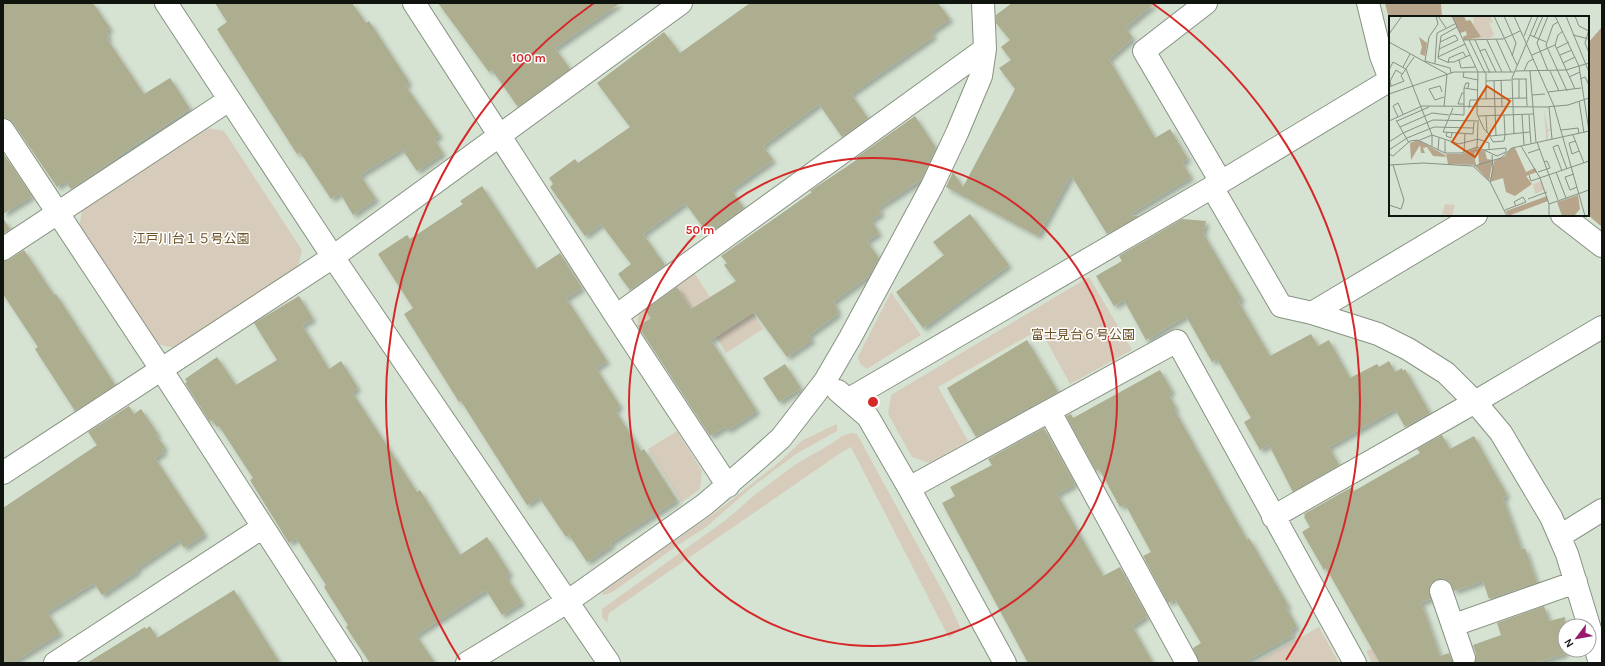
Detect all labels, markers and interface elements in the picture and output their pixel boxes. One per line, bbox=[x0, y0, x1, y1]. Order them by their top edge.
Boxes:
inset map bbox=[1389, 16, 1589, 216]
text: 100 m bbox=[512, 51, 546, 65]
text: 50 m bbox=[686, 223, 715, 237]
park label: 江戸川台１５号公園 bbox=[132, 231, 250, 246]
park label: 富士見台６号公園 bbox=[1031, 327, 1135, 342]
centre of rings bbox=[866, 395, 880, 409]
north arrow bbox=[1557, 618, 1597, 658]
text: N bbox=[1561, 636, 1577, 650]

